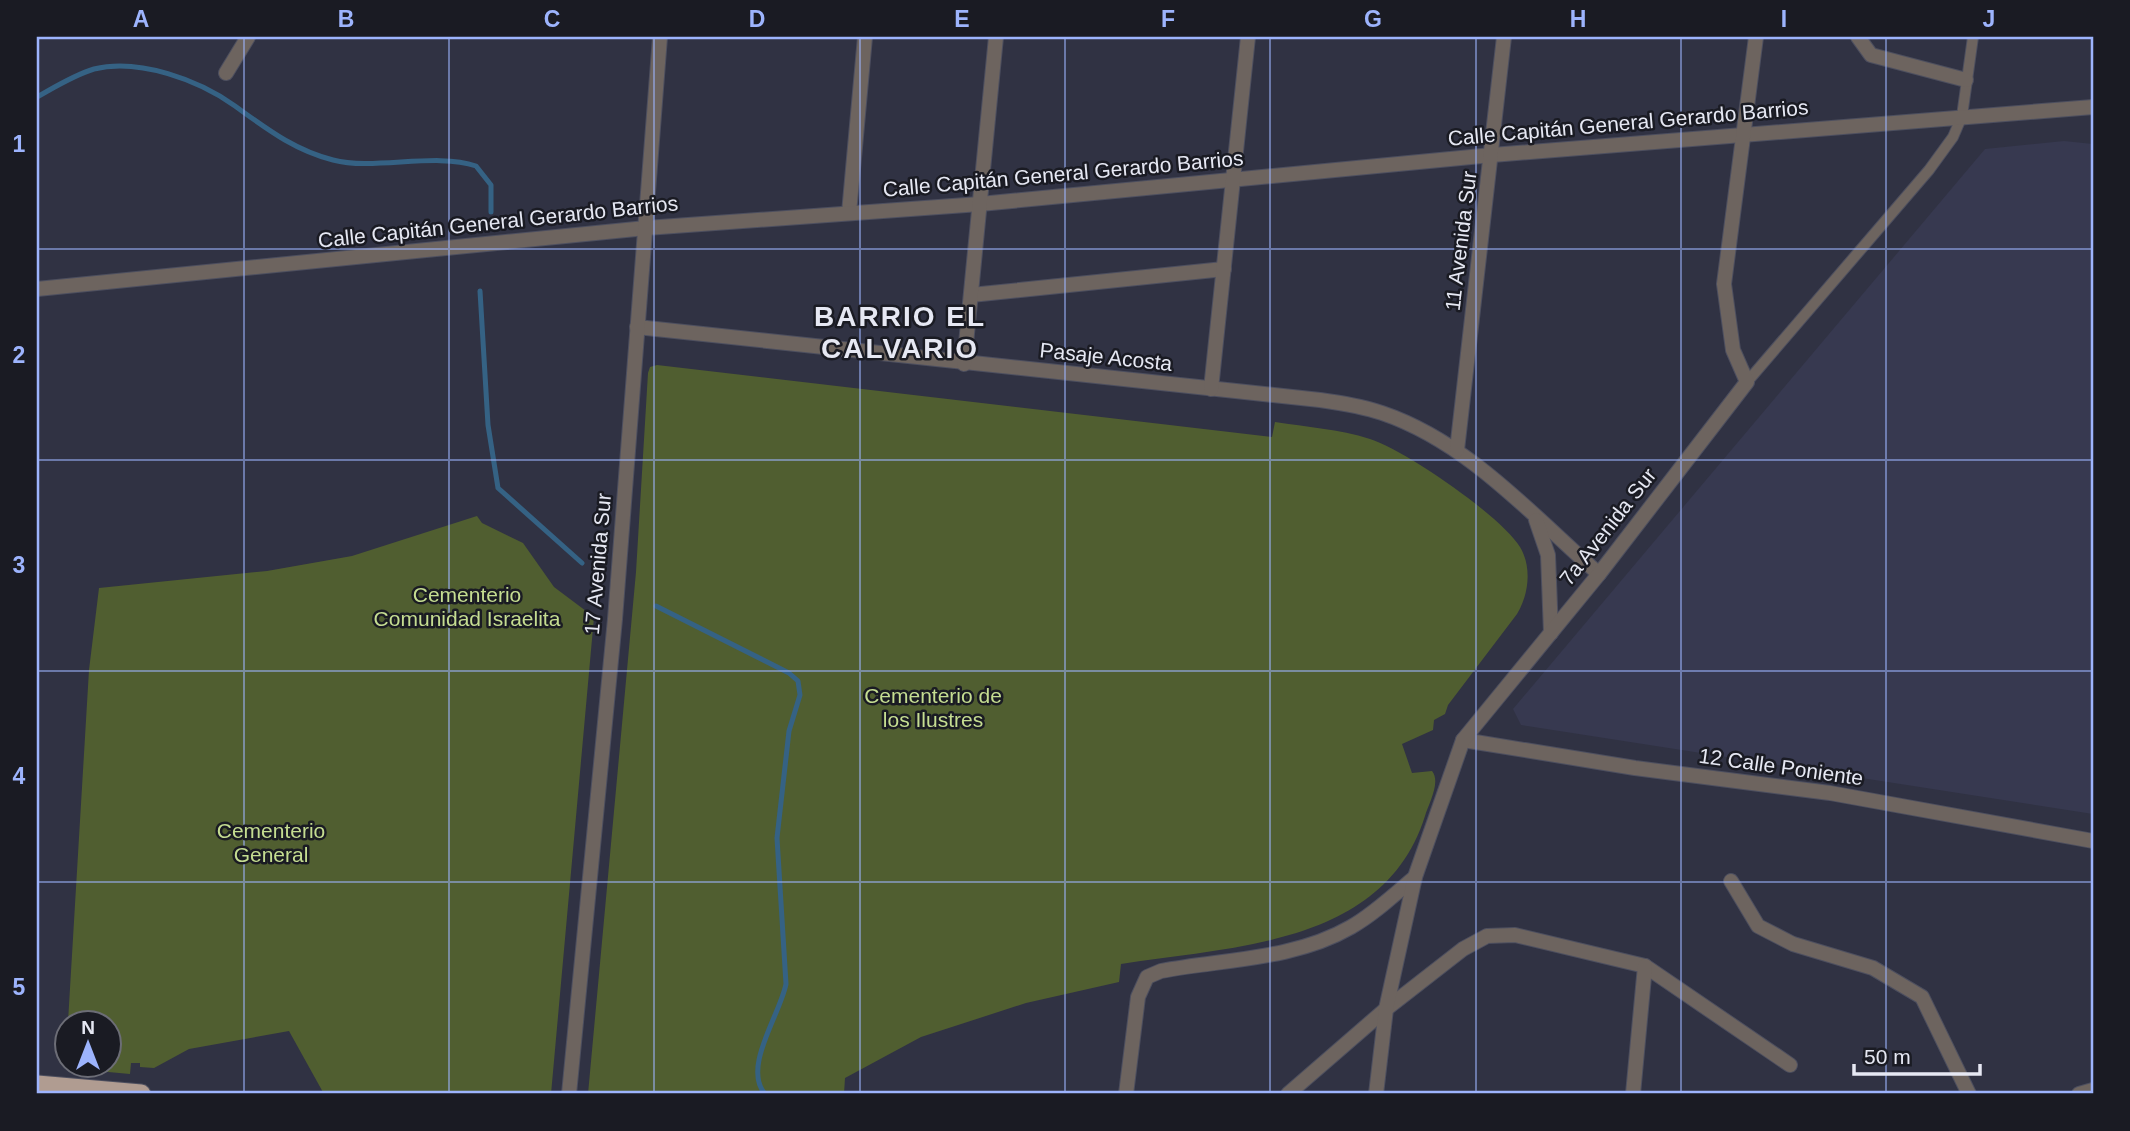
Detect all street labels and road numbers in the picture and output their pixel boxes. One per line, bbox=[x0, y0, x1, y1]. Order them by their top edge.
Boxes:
street label: Calle Capitán General Gerardo Barrios bbox=[1447, 95, 1809, 150]
street label: Calle Capitán General Gerardo Barrios bbox=[882, 146, 1244, 201]
street label: 11 Avenida Sur bbox=[1441, 170, 1480, 312]
street label: Calle Capitán General Gerardo Barrios bbox=[317, 191, 679, 252]
street label: Pasaje Acosta bbox=[1039, 338, 1174, 375]
street label: 7a Avenida Sur bbox=[1555, 464, 1660, 590]
street label: 17 Avenida Sur bbox=[580, 492, 615, 636]
street label: 12 Calle Poniente bbox=[1697, 744, 1865, 789]

